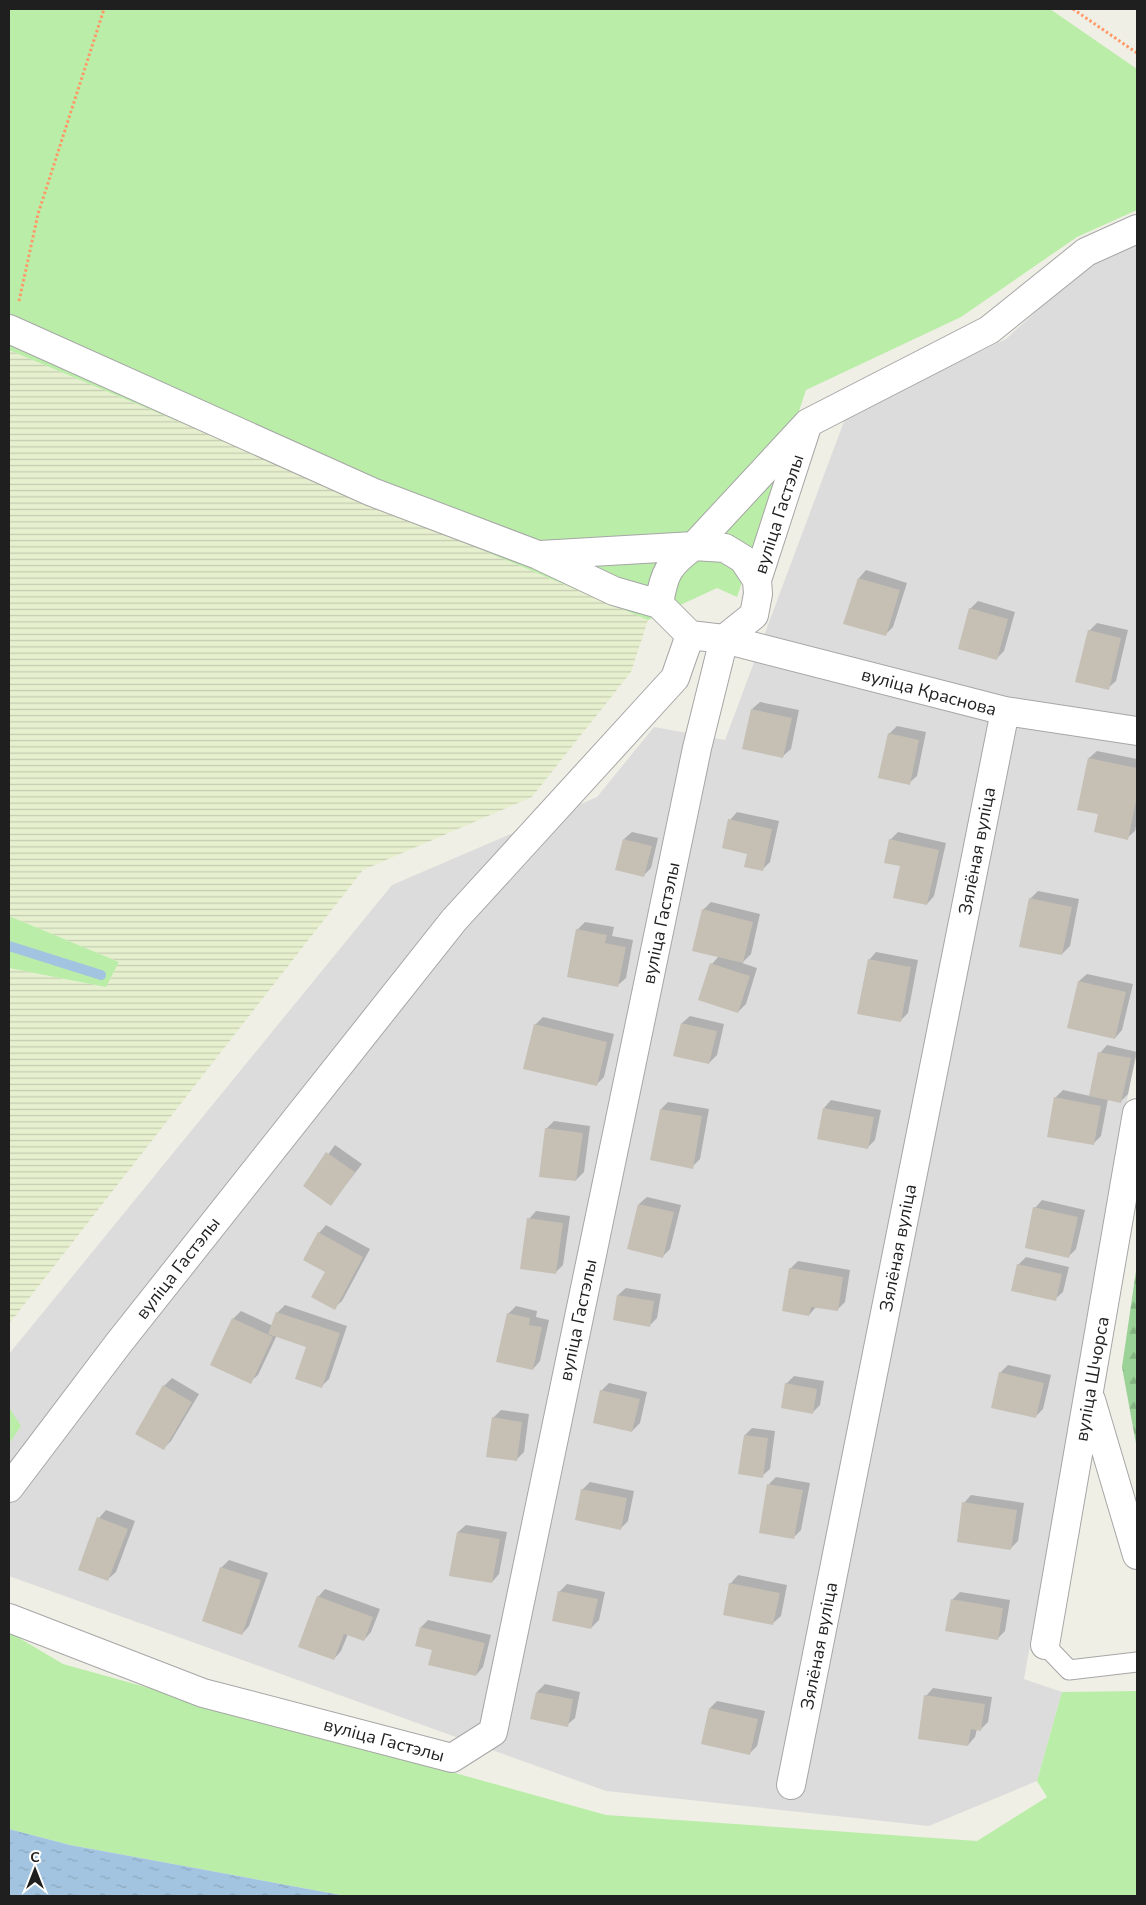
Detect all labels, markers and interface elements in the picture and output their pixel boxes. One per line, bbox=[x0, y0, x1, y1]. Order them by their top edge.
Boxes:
street label: вуліца Гастэлы bbox=[748, 451, 810, 577]
street label: вуліца Краснова bbox=[859, 662, 999, 722]
street label: Зялёная вуліца bbox=[953, 785, 1001, 917]
street label: вуліца Гастэлы bbox=[636, 860, 686, 986]
street label: Зялёная вуліца bbox=[874, 1182, 922, 1314]
street label: вуліца Гастэлы bbox=[130, 1212, 226, 1324]
street label: вуліца Гастэлы bbox=[553, 1257, 603, 1383]
street label: вуліца Шчорса bbox=[1069, 1315, 1115, 1443]
street label: Зялёная вуліца bbox=[795, 1580, 843, 1712]
street label: вуліца Гастэлы bbox=[321, 1712, 447, 1768]
north arrow bbox=[10, 1845, 60, 1895]
text: С bbox=[30, 1848, 40, 1867]

